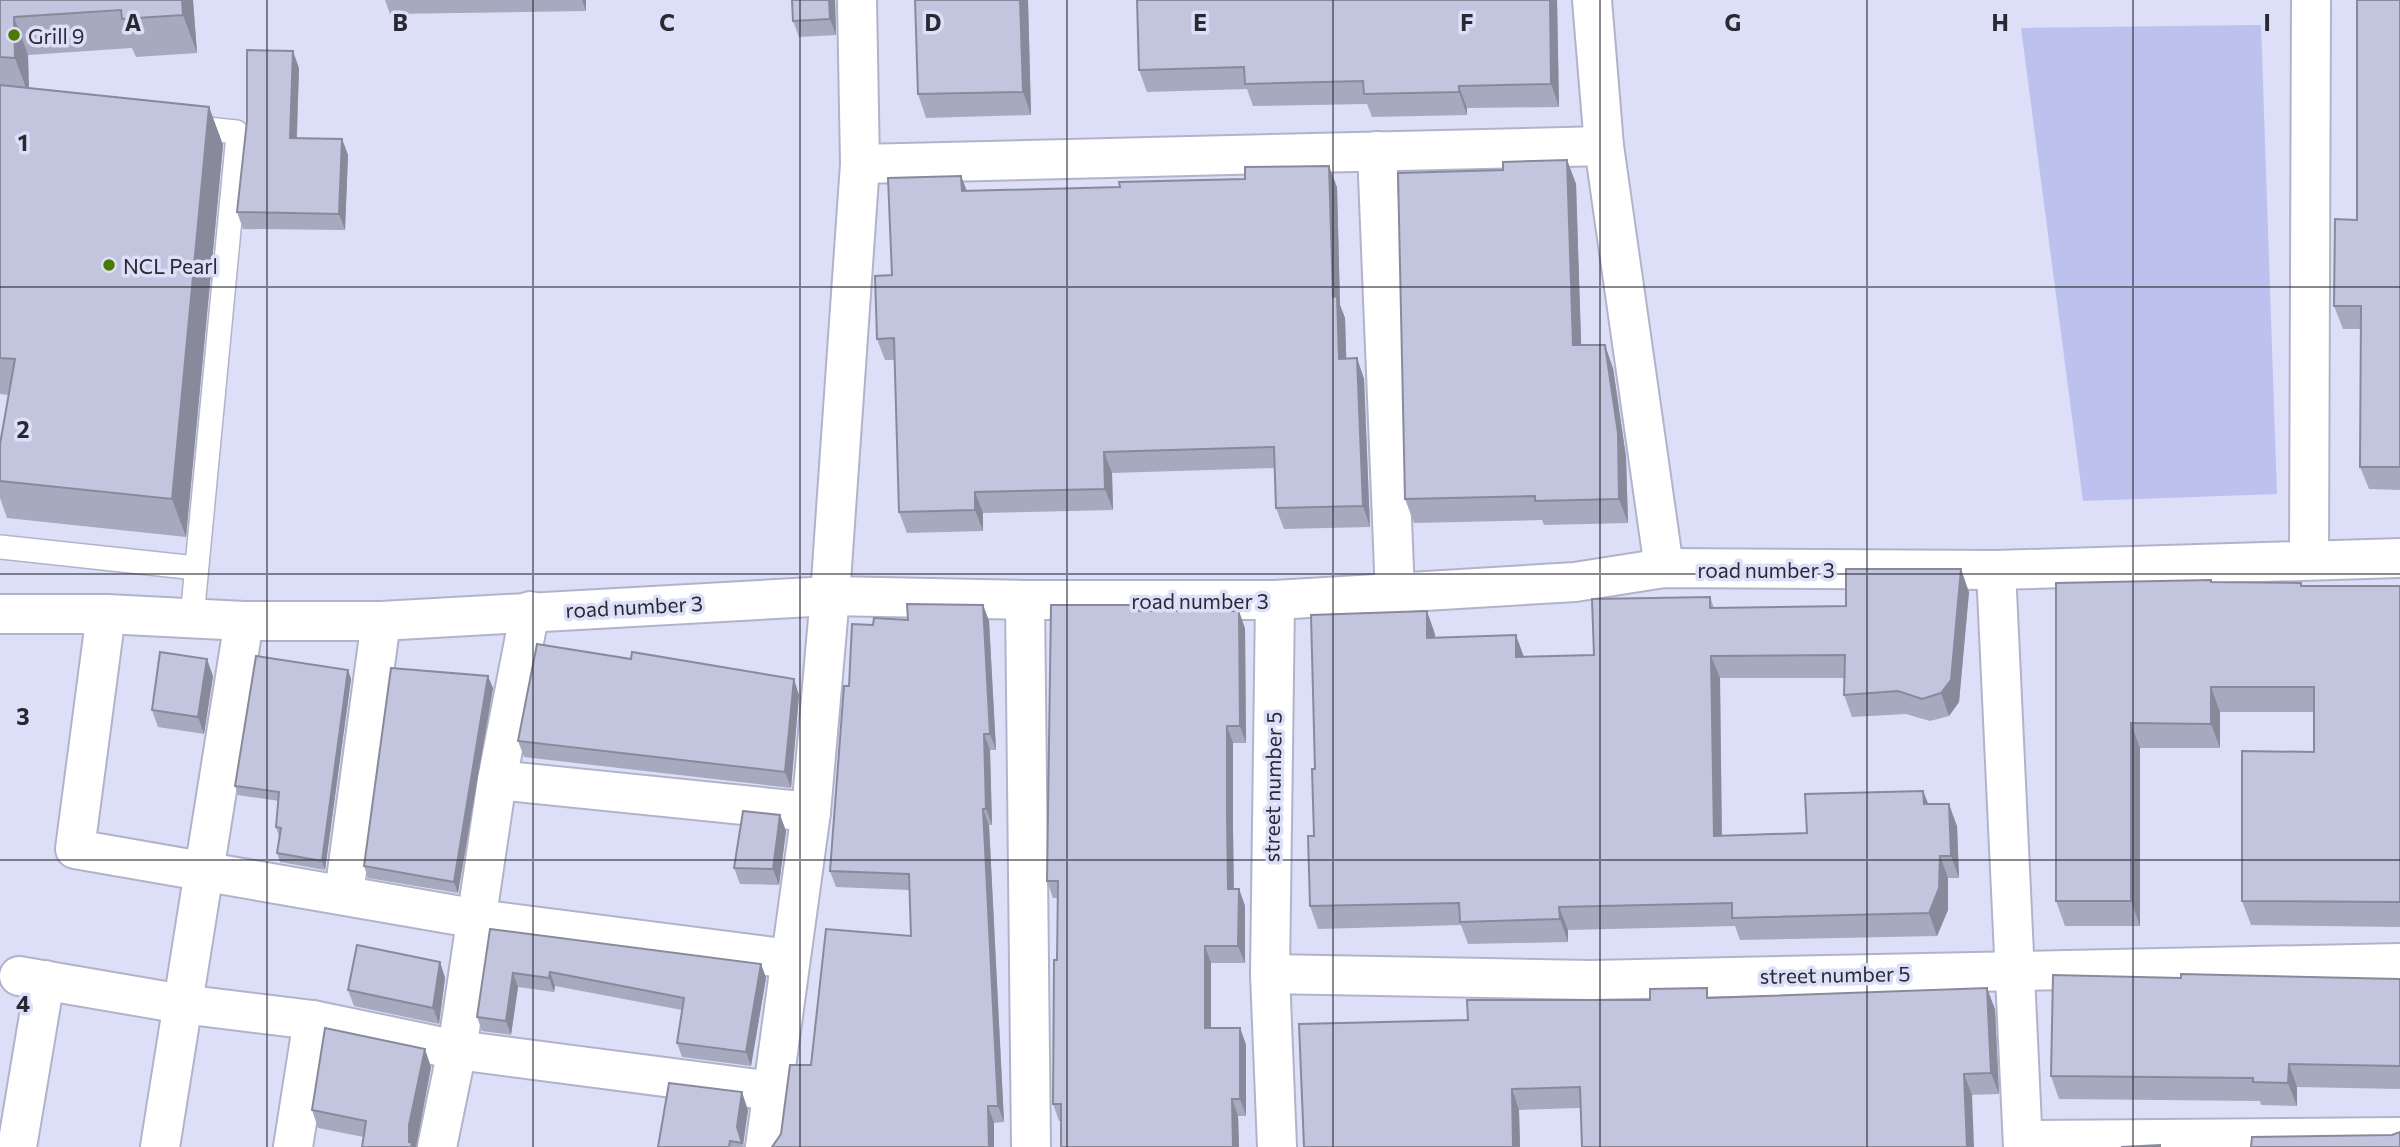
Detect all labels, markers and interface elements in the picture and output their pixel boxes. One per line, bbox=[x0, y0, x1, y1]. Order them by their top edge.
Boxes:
text: A bbox=[125, 8, 142, 36]
text: B bbox=[392, 8, 408, 36]
text: C bbox=[659, 8, 675, 36]
text: D bbox=[925, 8, 942, 36]
text: E bbox=[1193, 8, 1207, 36]
text: F bbox=[1460, 8, 1474, 36]
text: G bbox=[1725, 8, 1741, 36]
text: H bbox=[1991, 8, 2009, 36]
text: I bbox=[2263, 8, 2271, 36]
place label: Grill 9 bbox=[28, 23, 85, 48]
marker: Grill 9 bbox=[6, 27, 22, 43]
text: 1 bbox=[18, 128, 28, 156]
place label: NCL Pearl bbox=[123, 253, 218, 278]
marker: NCL Pearl bbox=[101, 257, 117, 273]
text: 2 bbox=[16, 415, 30, 443]
street label: road number 3 bbox=[1697, 557, 1835, 582]
street label: road number 3 bbox=[1131, 588, 1269, 613]
street label: road number 3 bbox=[565, 590, 703, 622]
text: 3 bbox=[16, 702, 30, 730]
street label: street number 5 bbox=[1258, 711, 1286, 863]
street label: street number 5 bbox=[1759, 960, 1911, 988]
text: 4 bbox=[16, 989, 30, 1017]

